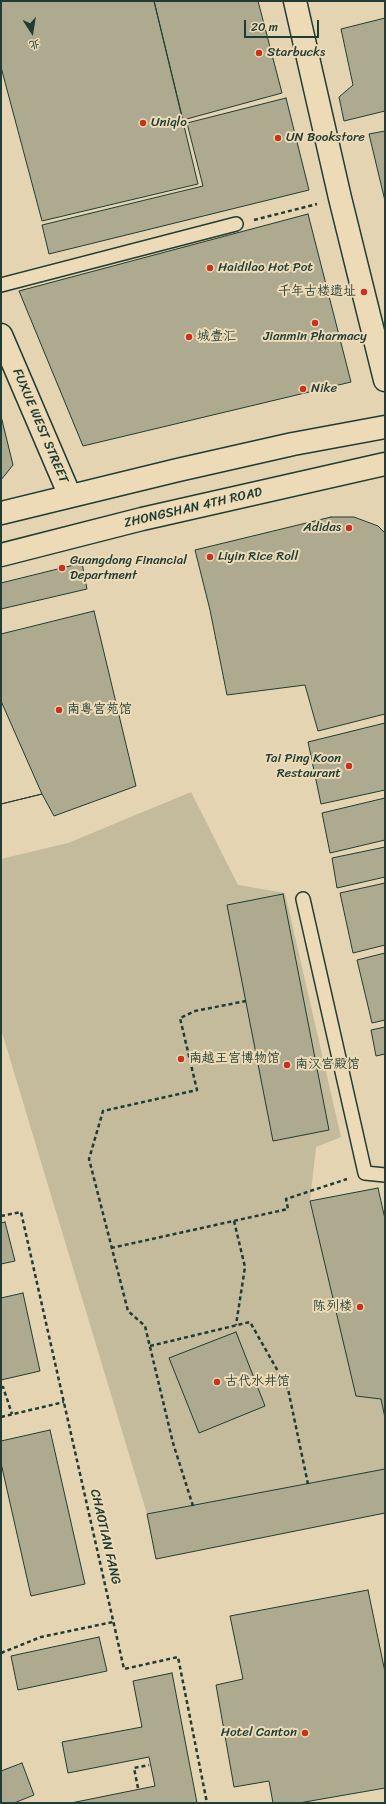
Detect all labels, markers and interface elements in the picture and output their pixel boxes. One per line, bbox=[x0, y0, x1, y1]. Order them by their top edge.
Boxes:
north arrow bbox=[12, 12, 52, 52]
scale bar bbox=[246, 12, 321, 38]
text: 20 m bbox=[251, 16, 278, 38]
text: 北 bbox=[27, 34, 42, 55]
place label: Starbucks bbox=[267, 45, 325, 61]
marker: Starbucks bbox=[254, 48, 264, 58]
place label: Uniqlo bbox=[151, 115, 187, 131]
marker: Uniqlo bbox=[138, 118, 148, 128]
place label: UN Bookstore bbox=[286, 130, 365, 146]
marker: UN Bookstore bbox=[273, 133, 283, 143]
place label: Haidilao Hot Pot bbox=[218, 260, 313, 276]
marker: Haidilao Hot Pot bbox=[205, 263, 215, 273]
place label: 千年古楼遗址 bbox=[278, 284, 356, 300]
marker: 千年古楼遗址 bbox=[359, 287, 369, 297]
marker: Jianmin Pharmacy bbox=[310, 318, 320, 328]
place label: 城壹汇 bbox=[197, 329, 236, 345]
place label: Jianmin Pharmacy bbox=[263, 329, 367, 345]
marker: 城壹汇 bbox=[184, 332, 194, 342]
street label: FUXUE WEST STREET bbox=[9, 366, 71, 486]
place label: Nike bbox=[311, 381, 337, 397]
marker: Nike bbox=[298, 384, 308, 394]
street label: ZHONGSHAN 4TH ROAD bbox=[122, 485, 264, 531]
place label: Adidas bbox=[303, 520, 341, 536]
marker: Adidas bbox=[344, 523, 354, 533]
place label: Liyin Rice Roll bbox=[218, 549, 298, 565]
marker: Liyin Rice Roll bbox=[205, 552, 215, 562]
place label: Guangdong Financial Department bbox=[70, 553, 187, 584]
marker: Guangdong Financial Department bbox=[57, 563, 67, 573]
place label: 南粤宫苑馆 bbox=[67, 702, 132, 718]
marker: 南粤宫苑馆 bbox=[54, 705, 64, 715]
place label: Tai Ping Koon Restaurant bbox=[265, 751, 341, 782]
marker: Tai Ping Koon Restaurant bbox=[344, 761, 354, 771]
place label: 南越王宫博物馆 bbox=[189, 1051, 280, 1067]
marker: 南越王宫博物馆 bbox=[176, 1054, 186, 1064]
place label: 南汉宫殿馆 bbox=[295, 1057, 360, 1073]
marker: 南汉宫殿馆 bbox=[282, 1060, 292, 1070]
place label: 陈列楼 bbox=[313, 1299, 352, 1315]
marker: 陈列楼 bbox=[355, 1302, 365, 1312]
place label: 古代水井馆 bbox=[225, 1374, 290, 1390]
marker: 古代水井馆 bbox=[212, 1377, 222, 1387]
street label: CHAOTIAN FANG bbox=[86, 1488, 124, 1586]
place label: Hotel Canton bbox=[221, 1725, 297, 1741]
marker: Hotel Canton bbox=[300, 1728, 310, 1738]

